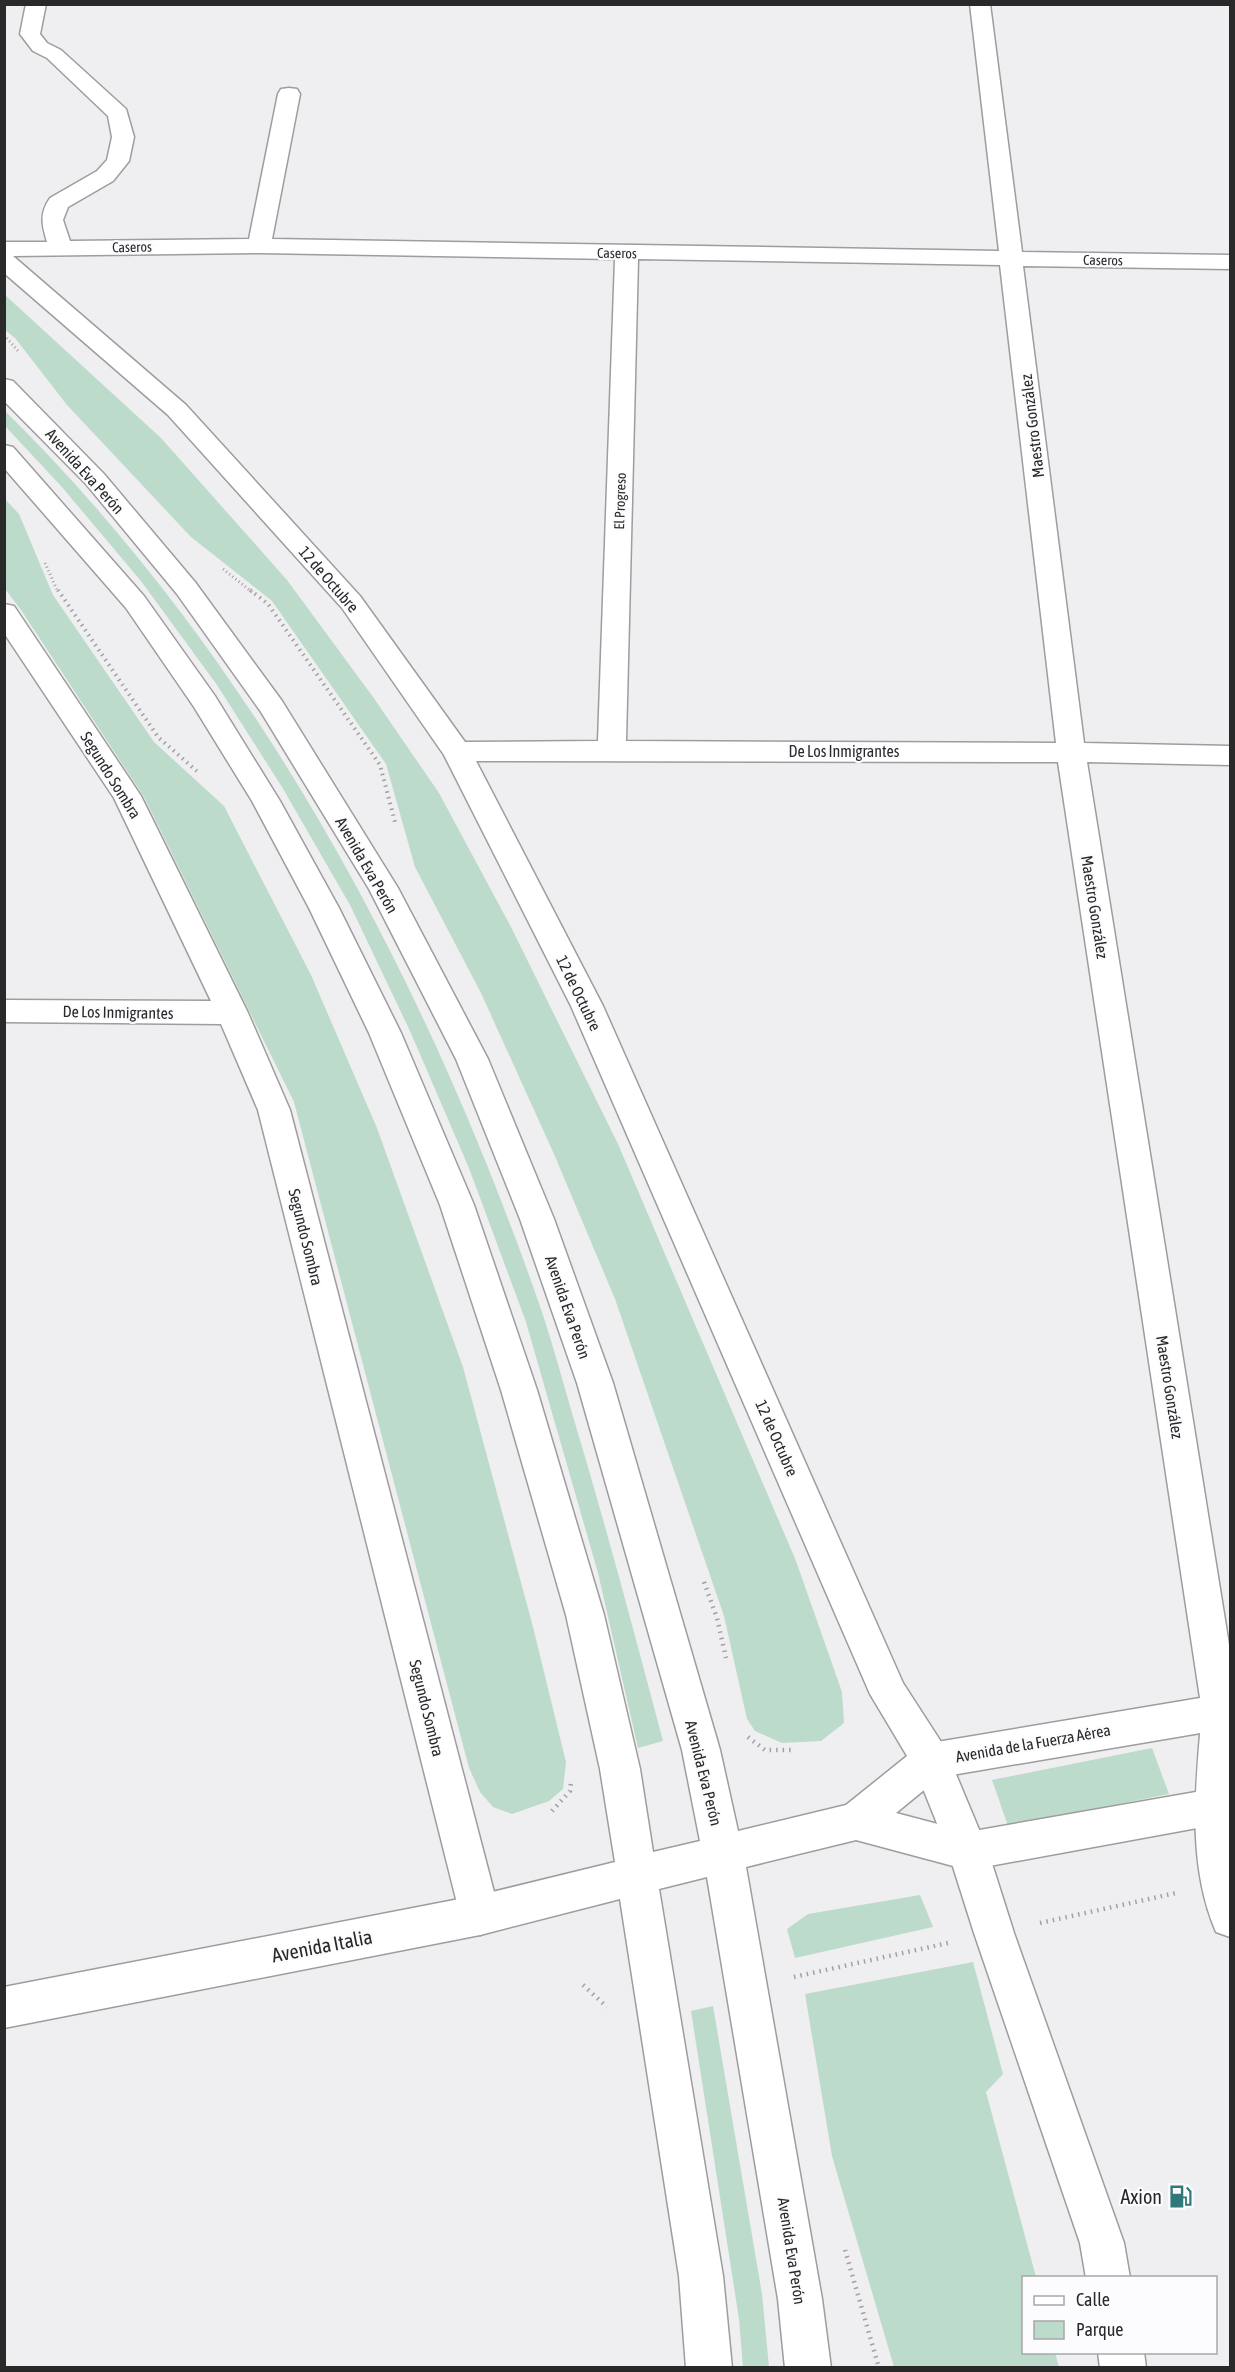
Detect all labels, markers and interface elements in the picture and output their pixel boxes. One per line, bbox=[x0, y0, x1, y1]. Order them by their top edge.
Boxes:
street label: Caseros bbox=[112, 239, 152, 255]
street label: Caseros bbox=[597, 245, 637, 261]
street label: Caseros bbox=[1083, 252, 1123, 268]
street label: Maestro González bbox=[1017, 373, 1047, 479]
street label: Avenida Eva Perón bbox=[42, 425, 128, 517]
street label: El Progreso bbox=[611, 472, 629, 530]
street label: 12 de Octubre bbox=[295, 542, 363, 616]
street label: Segundo Sombra bbox=[76, 728, 145, 822]
street label: De Los Inmigrantes bbox=[789, 742, 900, 761]
street label: Avenida Eva Perón bbox=[332, 814, 402, 916]
street label: Maestro González bbox=[1078, 854, 1112, 960]
street label: 12 de Octubre bbox=[553, 952, 605, 1034]
street label: De Los Inmigrantes bbox=[62, 1002, 174, 1023]
street label: Segundo Sombra bbox=[284, 1187, 327, 1287]
street label: Avenida Eva Perón bbox=[542, 1253, 594, 1361]
street label: Maestro González bbox=[1153, 1334, 1187, 1440]
street label: 12 de Octubre bbox=[752, 1397, 802, 1479]
street label: Segundo Sombra bbox=[405, 1658, 448, 1758]
street label: Avenida Eva Perón bbox=[682, 1718, 726, 1828]
street label: Avenida de la Fuerza Aérea bbox=[954, 1721, 1112, 1765]
street label: Avenida Italia bbox=[270, 1924, 374, 1967]
fuel station icon: Axion bbox=[1167, 2184, 1193, 2210]
place label: Axion bbox=[1120, 2185, 1162, 2208]
street label: Avenida Eva Perón bbox=[775, 2196, 809, 2306]
legend bbox=[1022, 2276, 1217, 2354]
text: Calle bbox=[1076, 2289, 1110, 2310]
text: Parque bbox=[1076, 2319, 1124, 2340]

